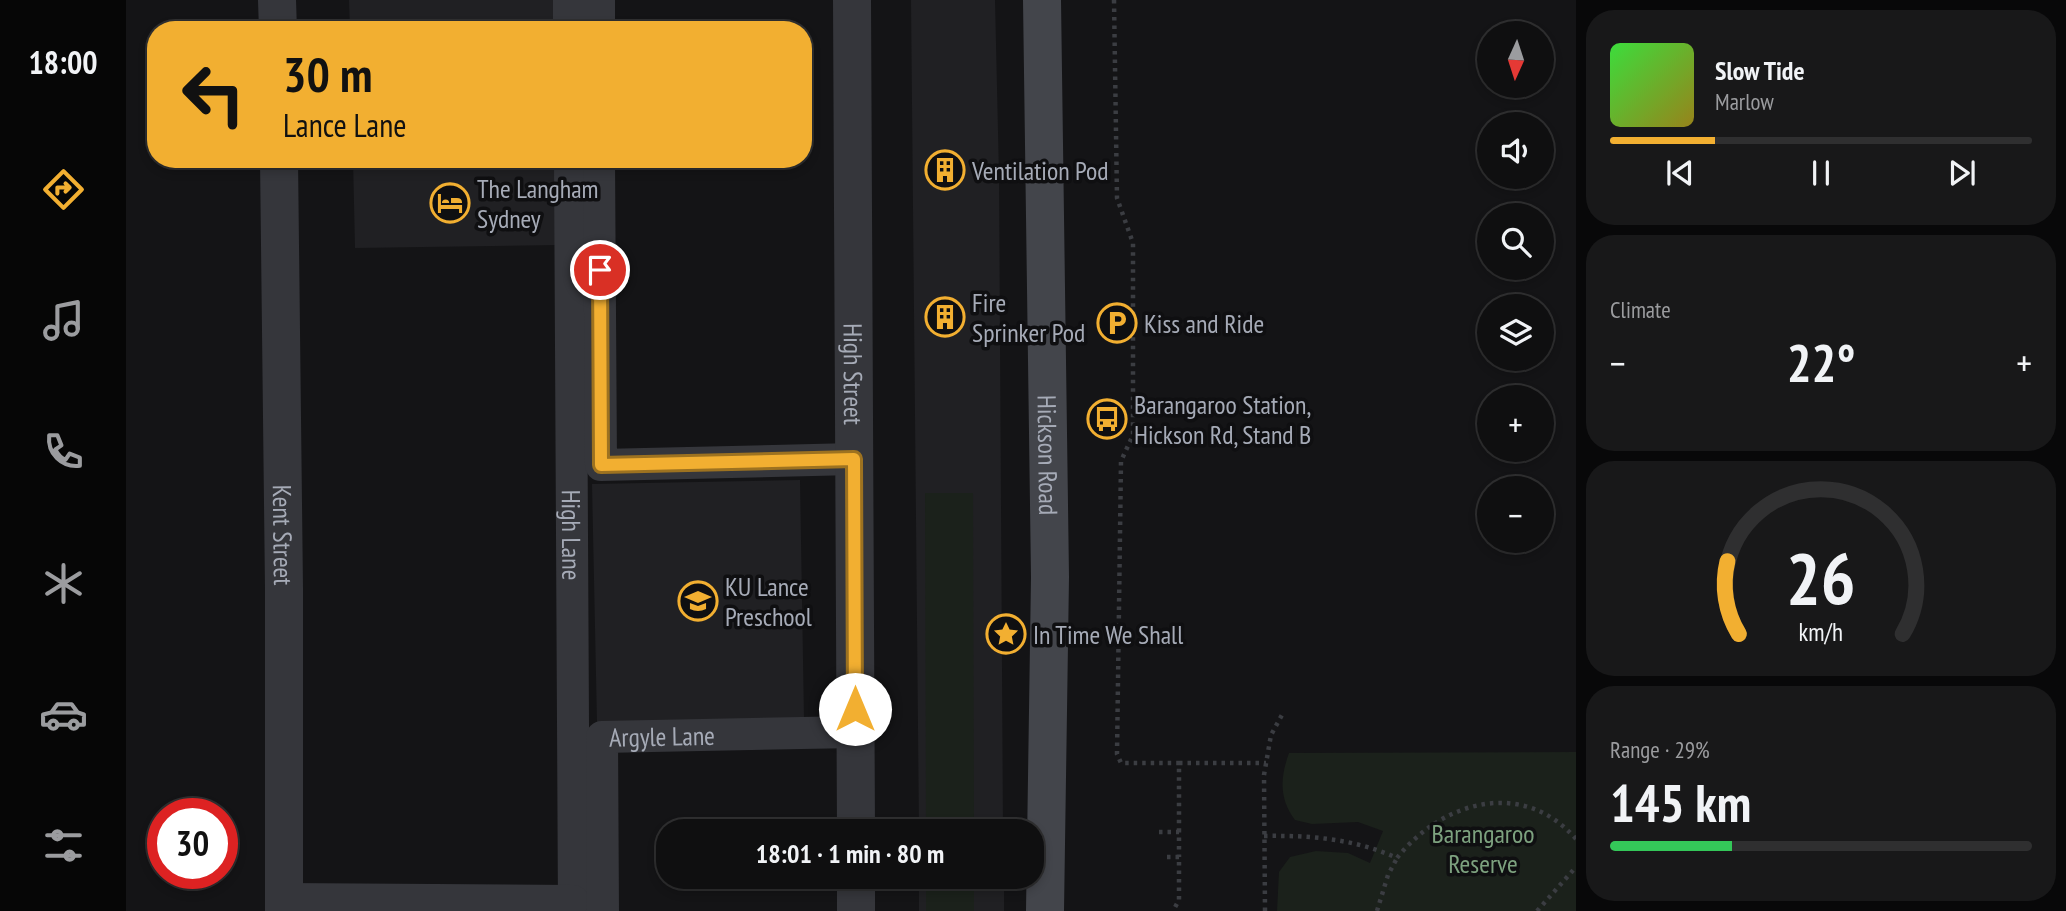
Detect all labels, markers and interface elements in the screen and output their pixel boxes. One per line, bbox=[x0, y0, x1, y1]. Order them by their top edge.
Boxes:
north arrow bbox=[1477, 21, 1554, 98]
map controls bbox=[1477, 21, 1554, 553]
text: 18:00 bbox=[28, 41, 98, 83]
text: 30 m bbox=[283, 42, 372, 106]
icon: left bbox=[168, 49, 259, 140]
text: Slow Tide bbox=[1715, 54, 1805, 87]
text: Marlow bbox=[1715, 87, 1774, 116]
text: Lance Lane bbox=[283, 104, 406, 146]
button: sound bbox=[1477, 112, 1554, 189]
building icon: Ventilation Pod bbox=[924, 149, 966, 191]
place label: Ventilation Pod bbox=[971, 154, 1109, 187]
icon: previous bbox=[1661, 154, 1699, 192]
icon: pause bbox=[1802, 154, 1840, 192]
icon: next bbox=[1943, 154, 1981, 192]
icon: directions bbox=[39, 165, 88, 214]
place label: The Langham Sydney bbox=[477, 172, 599, 235]
hotel icon: The Langham Sydney bbox=[429, 182, 471, 224]
button: search bbox=[1477, 203, 1554, 280]
pin bbox=[570, 240, 630, 300]
icon: arrive bbox=[581, 251, 619, 289]
place label: Fire Sprinker Pod bbox=[972, 286, 1085, 349]
button: layers bbox=[1477, 294, 1554, 371]
text: Climate bbox=[1610, 295, 1671, 324]
icon: music bbox=[39, 296, 88, 345]
building icon: Fire Sprinker Pod bbox=[924, 296, 966, 338]
parking icon: Kiss and Ride bbox=[1096, 302, 1138, 344]
place label: Kiss and Ride bbox=[1144, 307, 1264, 340]
street label: High Street bbox=[837, 323, 871, 425]
text: 22° bbox=[1787, 329, 1855, 396]
text: − bbox=[1610, 338, 1626, 387]
text: + bbox=[2016, 338, 2032, 387]
button: + bbox=[1477, 385, 1554, 462]
place label: Barangaroo Station, Hickson Rd, Stand B bbox=[1134, 388, 1311, 451]
street label: Hickson Road bbox=[1031, 395, 1066, 515]
bus stop icon: Barangaroo Station, Hickson Rd, Stand B bbox=[1086, 398, 1128, 440]
icon: phone bbox=[39, 427, 88, 476]
button: − bbox=[1477, 476, 1554, 553]
street label: Kent Street bbox=[266, 485, 300, 585]
street label: High Lane bbox=[555, 490, 589, 580]
text: 26 bbox=[1786, 531, 1856, 625]
icon: climate bbox=[39, 559, 88, 608]
place label: KU Lance Preschool bbox=[725, 570, 812, 633]
school or university icon: KU Lance Preschool bbox=[677, 580, 719, 622]
place icon: In Time We Shall bbox=[985, 613, 1027, 655]
text: km/h bbox=[1799, 616, 1843, 648]
place label: In Time We Shall bbox=[1033, 618, 1183, 651]
position arrow bbox=[818, 672, 892, 746]
icon: car bbox=[39, 690, 88, 739]
street label: Argyle Lane bbox=[609, 718, 715, 753]
text: Range · 29% bbox=[1610, 735, 1710, 764]
text: 145 km bbox=[1610, 769, 1751, 836]
speed limit sign: 30 bbox=[147, 798, 238, 889]
park label: Barangaroo Reserve bbox=[1432, 817, 1534, 880]
icon: filters bbox=[39, 821, 88, 870]
text: 18:01 · 1 min · 80 m bbox=[756, 837, 944, 870]

